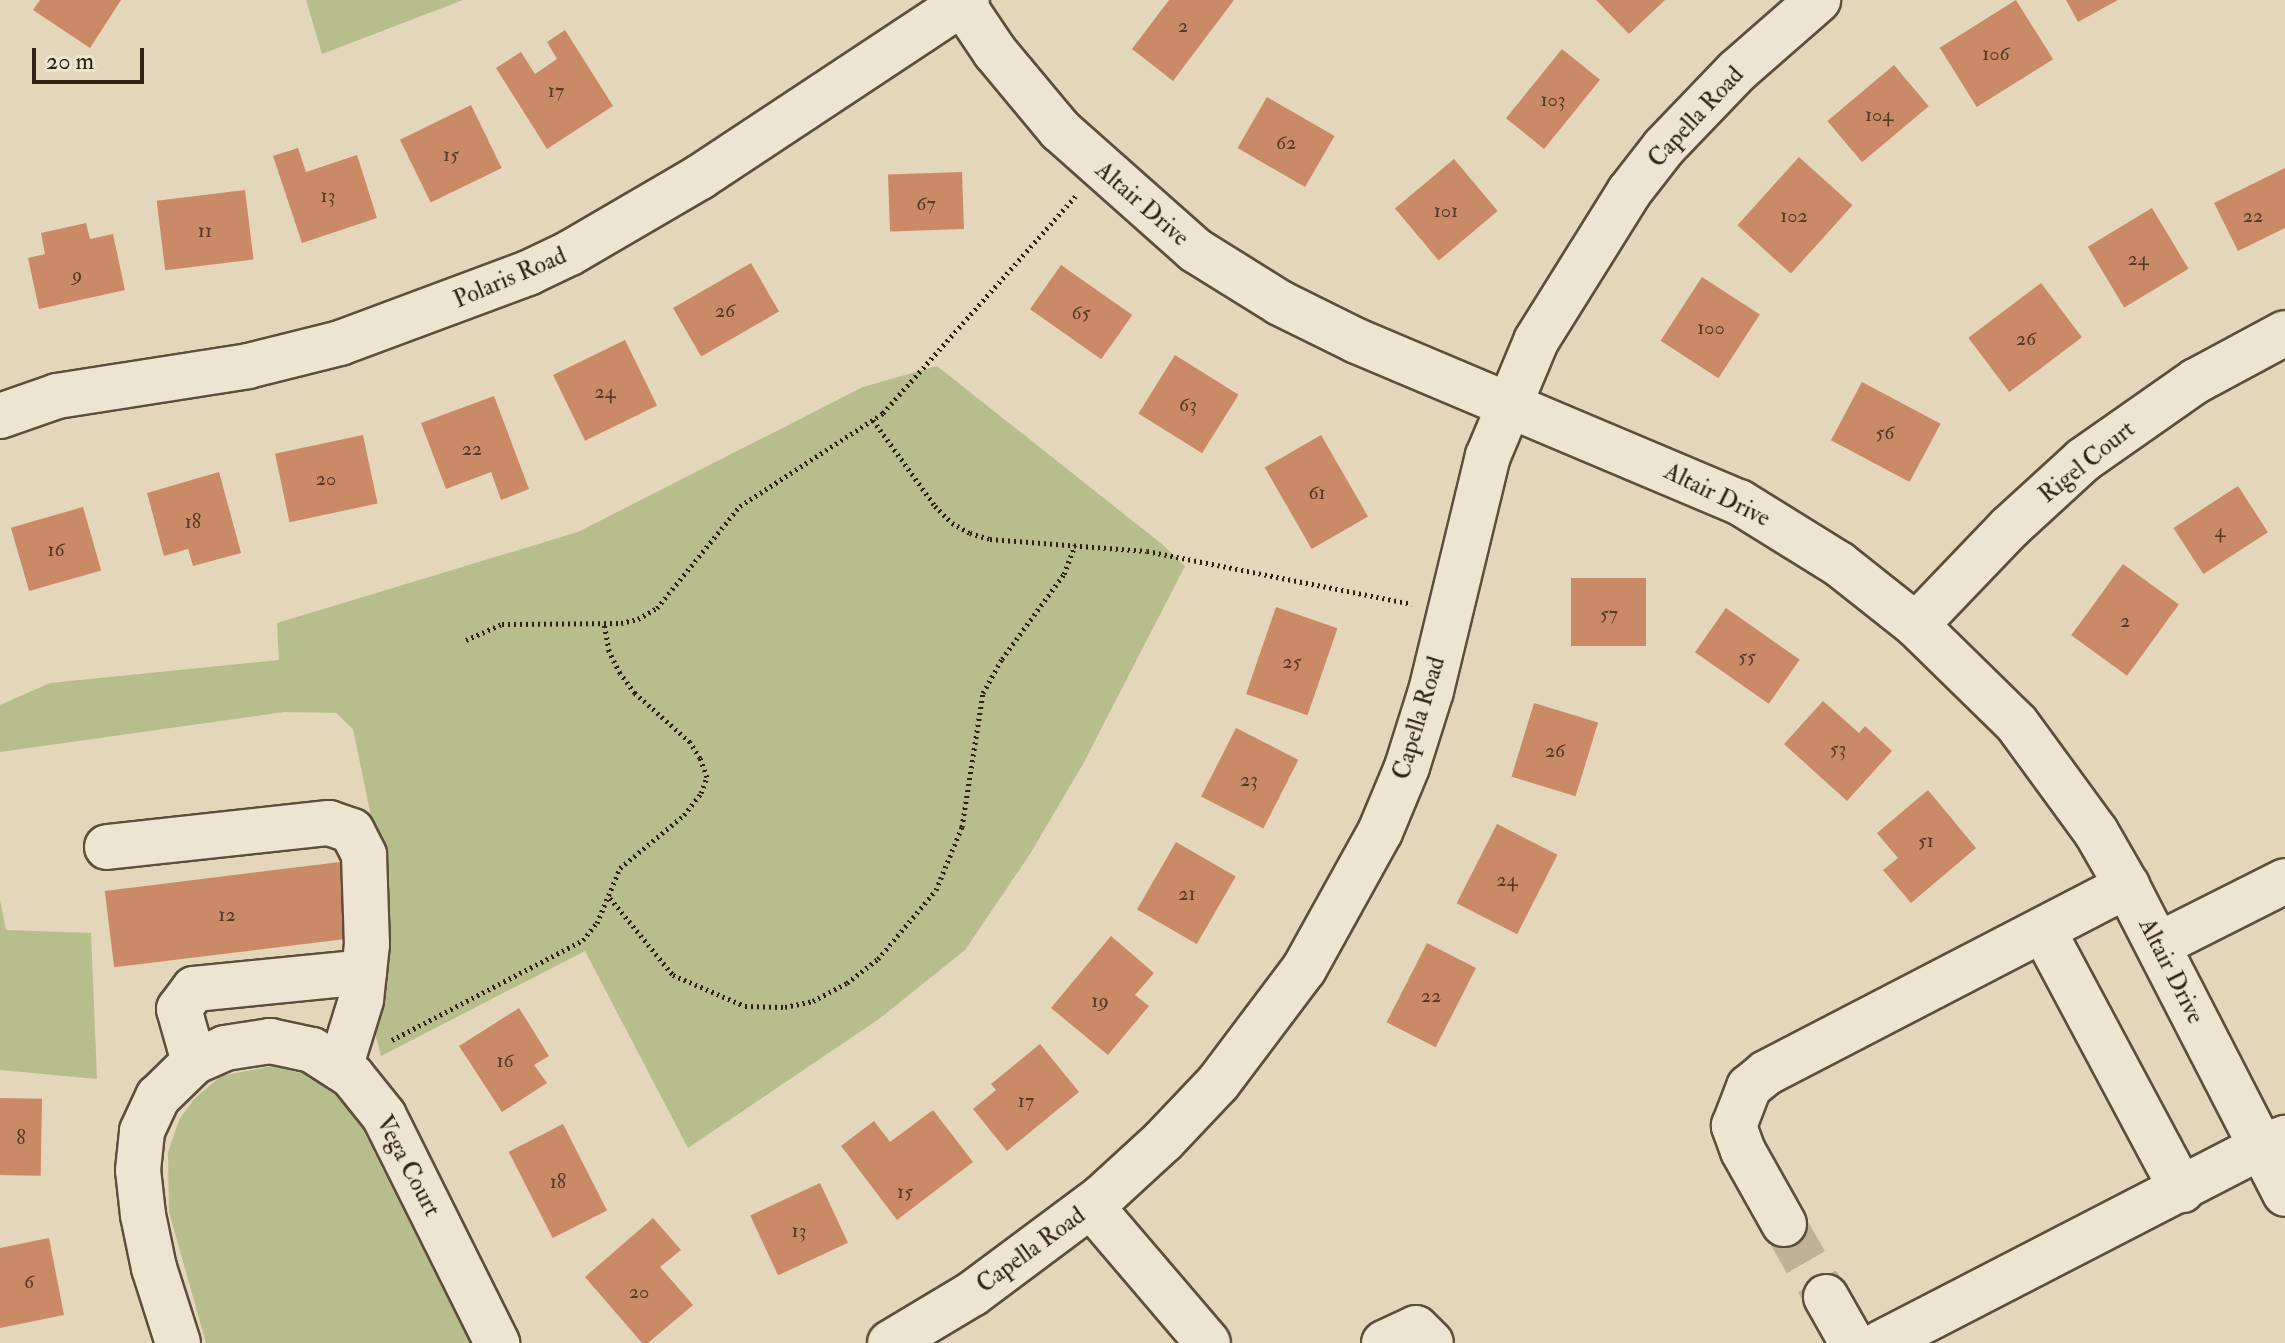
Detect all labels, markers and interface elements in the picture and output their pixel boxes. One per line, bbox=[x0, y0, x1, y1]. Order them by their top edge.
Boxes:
house number: 2 bbox=[1178, 13, 1188, 37]
scale bar bbox=[36, 32, 148, 82]
house number: 106 bbox=[1982, 41, 2010, 65]
text: 20 m bbox=[46, 46, 94, 77]
street label: Capella Road bbox=[1642, 61, 1750, 173]
house number: 17 bbox=[548, 78, 564, 102]
house number: 103 bbox=[1541, 87, 1565, 111]
house number: 104 bbox=[1865, 102, 1893, 126]
house number: 62 bbox=[1276, 130, 1296, 154]
house number: 15 bbox=[443, 142, 459, 166]
street label: Altair Drive bbox=[1089, 156, 1195, 252]
house number: 13 bbox=[321, 183, 335, 207]
house number: 67 bbox=[916, 191, 936, 215]
house number: 101 bbox=[1434, 198, 1458, 222]
house number: 102 bbox=[1780, 203, 1808, 227]
house number: 22 bbox=[2243, 203, 2263, 227]
house number: 11 bbox=[198, 218, 212, 242]
street label: Polaris Road bbox=[449, 241, 571, 315]
house number: 24 bbox=[2128, 246, 2148, 270]
house number: 9 bbox=[72, 262, 82, 286]
house number: 26 bbox=[715, 298, 735, 322]
house number: 65 bbox=[1072, 300, 1090, 324]
house number: 100 bbox=[1697, 315, 1725, 339]
house number: 26 bbox=[2016, 326, 2036, 350]
house number: 24 bbox=[595, 379, 615, 403]
house number: 63 bbox=[1179, 392, 1197, 416]
street label: Rigel Court bbox=[2033, 415, 2141, 509]
house number: 56 bbox=[1876, 420, 1894, 444]
house number: 22 bbox=[462, 436, 482, 460]
street label: Altair Drive bbox=[1659, 457, 1775, 533]
house number: 20 bbox=[316, 466, 336, 490]
house number: 61 bbox=[1308, 480, 1326, 504]
house number: 18 bbox=[185, 509, 201, 533]
house number: 4 bbox=[2215, 518, 2225, 542]
house number: 16 bbox=[47, 537, 65, 561]
house number: 57 bbox=[1600, 601, 1618, 625]
house number: 2 bbox=[2120, 608, 2130, 632]
house number: 55 bbox=[1738, 644, 1756, 668]
house number: 25 bbox=[1283, 649, 1301, 673]
street label: Capella Road bbox=[1387, 653, 1451, 783]
house number: 53 bbox=[1830, 736, 1846, 760]
house number: 26 bbox=[1545, 738, 1565, 762]
house number: 23 bbox=[1240, 767, 1258, 791]
house number: 51 bbox=[1918, 828, 1934, 852]
house number: 24 bbox=[1497, 867, 1517, 891]
house number: 21 bbox=[1178, 881, 1196, 905]
house number: 12 bbox=[218, 902, 236, 926]
street label: Altair Drive bbox=[2132, 914, 2210, 1028]
house number: 22 bbox=[1421, 983, 1441, 1007]
house number: 19 bbox=[1091, 988, 1109, 1012]
house number: 16 bbox=[496, 1048, 514, 1072]
house number: 17 bbox=[1018, 1088, 1034, 1112]
street label: Vega Court bbox=[369, 1111, 447, 1221]
house number: 8 bbox=[16, 1125, 26, 1149]
house number: 18 bbox=[550, 1169, 566, 1193]
house number: 15 bbox=[897, 1179, 913, 1203]
street label: Capella Road bbox=[971, 1201, 1091, 1299]
house number: 13 bbox=[792, 1218, 806, 1242]
house number: 6 bbox=[24, 1269, 34, 1293]
house number: 20 bbox=[629, 1279, 649, 1303]

